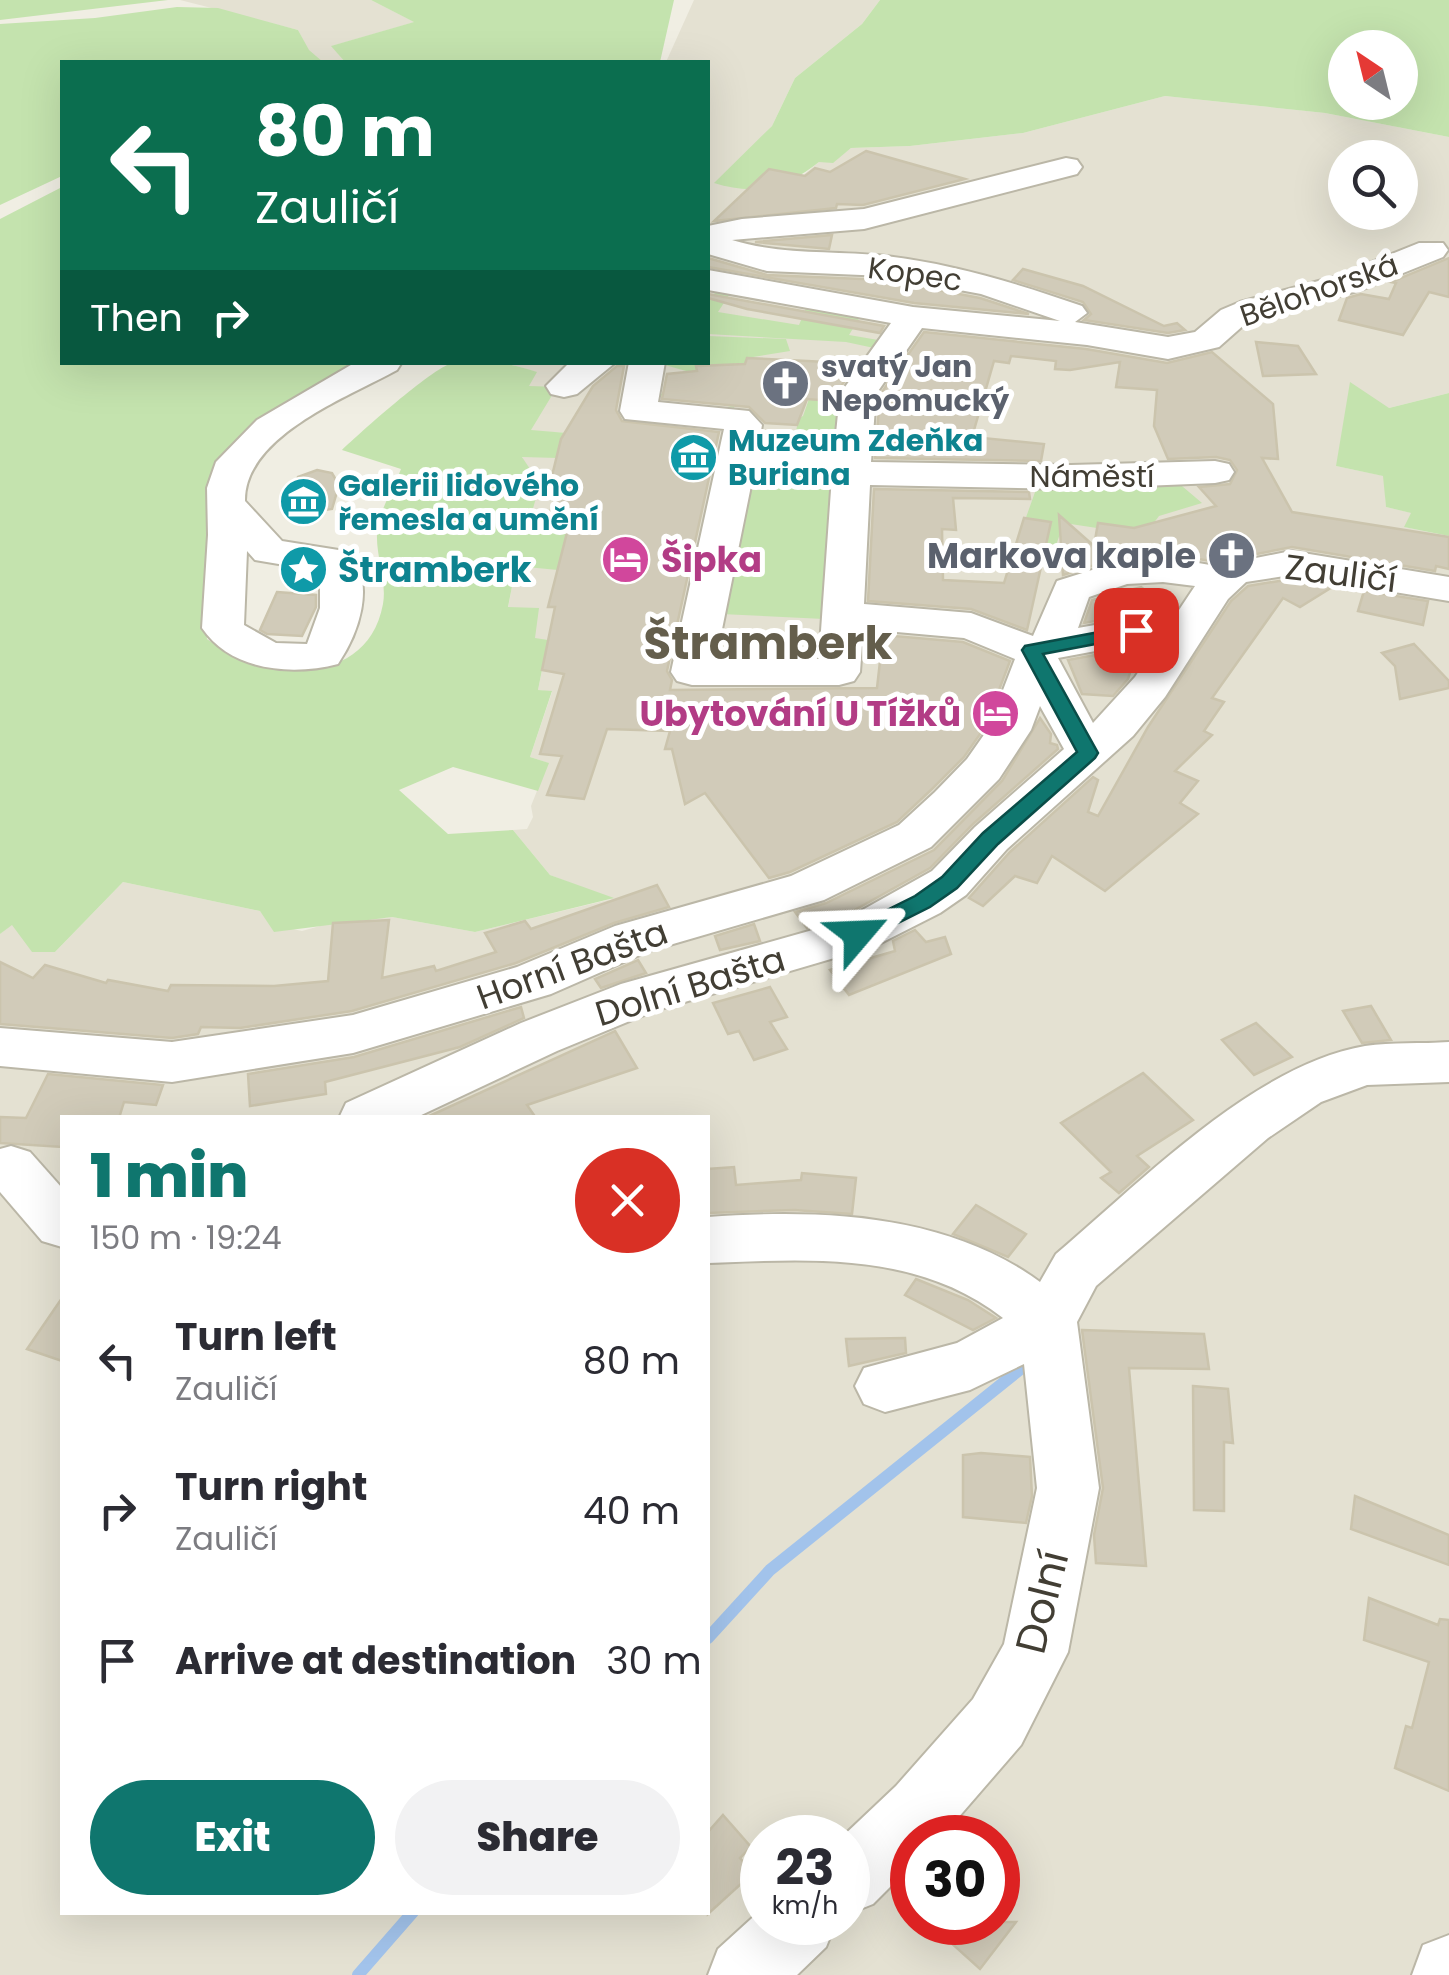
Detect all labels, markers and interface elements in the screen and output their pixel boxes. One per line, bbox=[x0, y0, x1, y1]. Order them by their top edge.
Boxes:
north arrow bbox=[1328, 30, 1418, 120]
map controls bbox=[1328, 30, 1418, 230]
text: 80 m bbox=[255, 82, 435, 181]
icon: left bbox=[90, 100, 220, 230]
button: search bbox=[1328, 140, 1418, 230]
text: Zauličí bbox=[255, 176, 399, 239]
street label: Bělohorská bbox=[1234, 243, 1404, 337]
street label: Kopec bbox=[865, 246, 965, 302]
icon: right bbox=[203, 290, 258, 345]
text: Then bbox=[90, 291, 183, 344]
place label: svatý Jan Nepomucký bbox=[821, 345, 1009, 422]
church icon: svatý Jan Nepomucký bbox=[760, 357, 812, 409]
place label: Muzeum Zdeňka Buriana bbox=[728, 419, 983, 496]
museum icon: Muzeum Zdeňka Buriana bbox=[667, 431, 719, 483]
street label: Náměstí bbox=[1030, 455, 1154, 498]
place label: Galerii lidového řemesla a umění bbox=[338, 464, 599, 541]
museum icon: Galerii lidového řemesla a umění bbox=[277, 476, 329, 528]
church icon: Markova kaple bbox=[1205, 529, 1257, 581]
place label: Markova kaple bbox=[927, 531, 1196, 580]
hotel icon: Šipka bbox=[600, 533, 652, 585]
place label: Šipka bbox=[661, 535, 762, 584]
street label: Zauličí bbox=[1282, 542, 1400, 604]
place icon: Štramberk bbox=[277, 543, 329, 595]
place label: Štramberk bbox=[338, 545, 532, 594]
pin bbox=[1094, 588, 1179, 673]
icon: arrive bbox=[1109, 603, 1164, 658]
district label: Štramberk bbox=[644, 612, 893, 675]
hotel icon: Ubytování U Tížků bbox=[970, 687, 1022, 739]
place label: Ubytování U Tížků bbox=[639, 689, 961, 738]
position arrow bbox=[806, 882, 910, 986]
street label: Horní Bašta bbox=[470, 907, 674, 1021]
street label: Dolní Bašta bbox=[589, 934, 791, 1038]
text: 1 min bbox=[90, 1134, 248, 1218]
button: close bbox=[575, 1148, 680, 1253]
text: 150 m · 19:24 bbox=[90, 1215, 282, 1260]
text: Turn left bbox=[175, 1310, 337, 1363]
icon: left bbox=[90, 1333, 145, 1388]
text: 80 m bbox=[583, 1334, 680, 1387]
text: Zauličí bbox=[175, 1366, 277, 1411]
text: Turn right bbox=[175, 1460, 367, 1513]
icon: right bbox=[90, 1483, 145, 1538]
text: 40 m bbox=[583, 1484, 680, 1537]
text: Zauličí bbox=[175, 1516, 277, 1561]
street label: Dolní bbox=[1001, 1544, 1083, 1660]
icon: arrive bbox=[90, 1633, 145, 1688]
text: Arrive at destination bbox=[175, 1634, 576, 1687]
text: 30 m bbox=[606, 1634, 702, 1687]
button: Exit bbox=[90, 1780, 375, 1895]
button: Share bbox=[395, 1780, 680, 1895]
speed limit sign: 30 bbox=[890, 1815, 1020, 1945]
text: 23 bbox=[776, 1832, 834, 1903]
text: km/h bbox=[772, 1888, 838, 1923]

